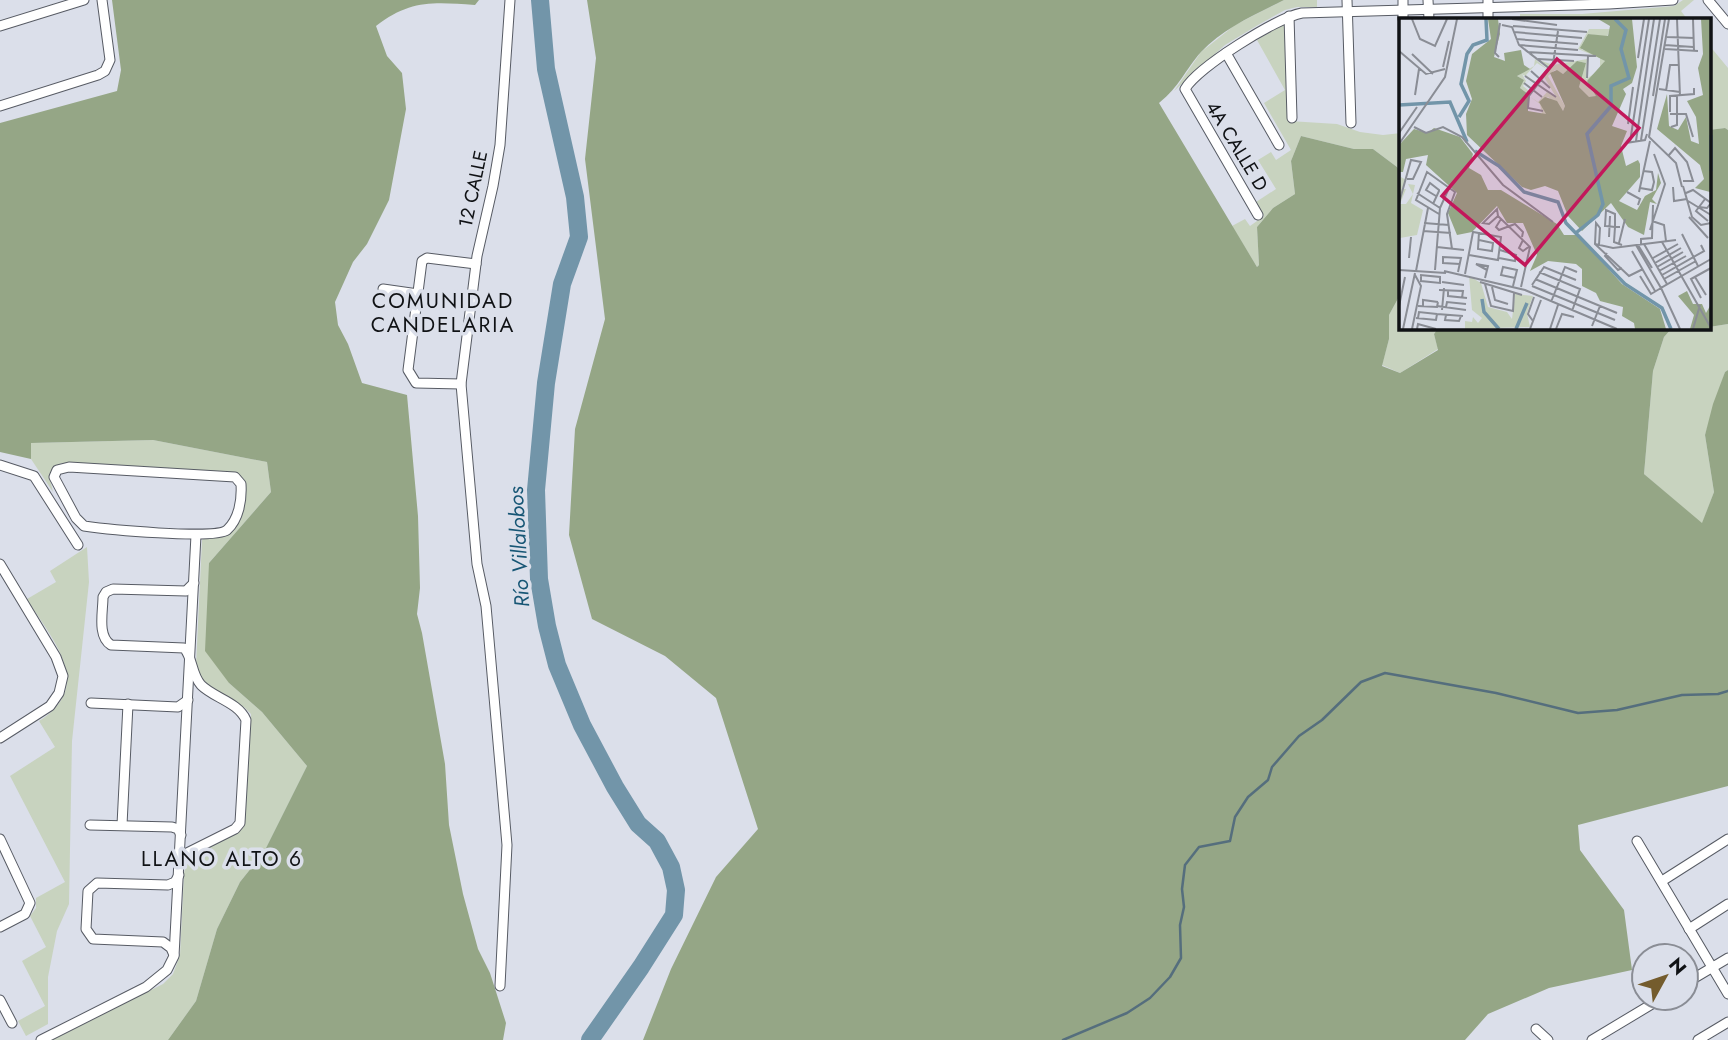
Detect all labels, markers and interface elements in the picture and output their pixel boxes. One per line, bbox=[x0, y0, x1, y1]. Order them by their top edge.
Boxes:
inset map bbox=[1399, 18, 1710, 329]
street label: 4A CALLE D bbox=[1199, 96, 1275, 196]
street label: 12 CALLE bbox=[452, 148, 494, 230]
district label: COMUNIDAD CANDELARIA bbox=[371, 286, 515, 340]
water label: Río Villalobos bbox=[501, 485, 537, 608]
district label: LLANO ALTO 6 bbox=[141, 844, 303, 874]
north arrow bbox=[1630, 942, 1700, 1012]
text: N bbox=[1662, 952, 1693, 981]

